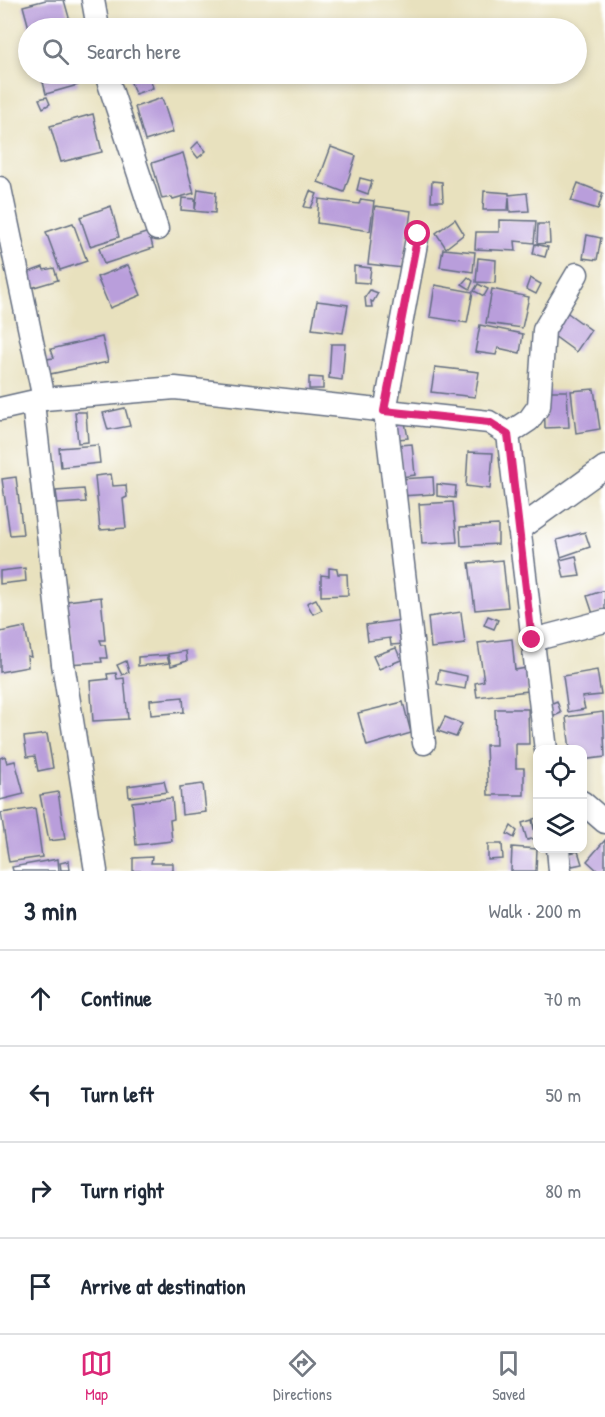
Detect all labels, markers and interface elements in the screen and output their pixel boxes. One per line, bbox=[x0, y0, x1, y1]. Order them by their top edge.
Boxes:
search box bbox=[18, 18, 587, 84]
icon: search bbox=[39, 35, 72, 68]
text: Search here bbox=[87, 36, 181, 66]
route start bbox=[404, 220, 430, 246]
route end bbox=[518, 626, 544, 652]
map controls bbox=[533, 745, 587, 853]
button: locate bbox=[533, 745, 587, 799]
button: layers bbox=[533, 799, 587, 853]
text: 3 min bbox=[24, 893, 77, 928]
text: Walk · 200 m bbox=[489, 897, 581, 924]
icon: ahead bbox=[24, 982, 57, 1015]
text: Continue bbox=[81, 983, 152, 1013]
text: 70 m bbox=[544, 985, 581, 1012]
icon: left bbox=[24, 1078, 57, 1111]
text: Turn left bbox=[81, 1079, 154, 1109]
text: 50 m bbox=[545, 1081, 581, 1108]
icon: right bbox=[24, 1174, 57, 1207]
text: Turn right bbox=[81, 1175, 164, 1205]
text: 80 m bbox=[545, 1177, 581, 1204]
icon: arrive bbox=[24, 1270, 57, 1303]
text: Arrive at destination bbox=[81, 1271, 246, 1301]
tab: Map bbox=[80, 1347, 113, 1405]
tab: Directions bbox=[273, 1347, 332, 1405]
tab: Saved bbox=[492, 1347, 525, 1405]

